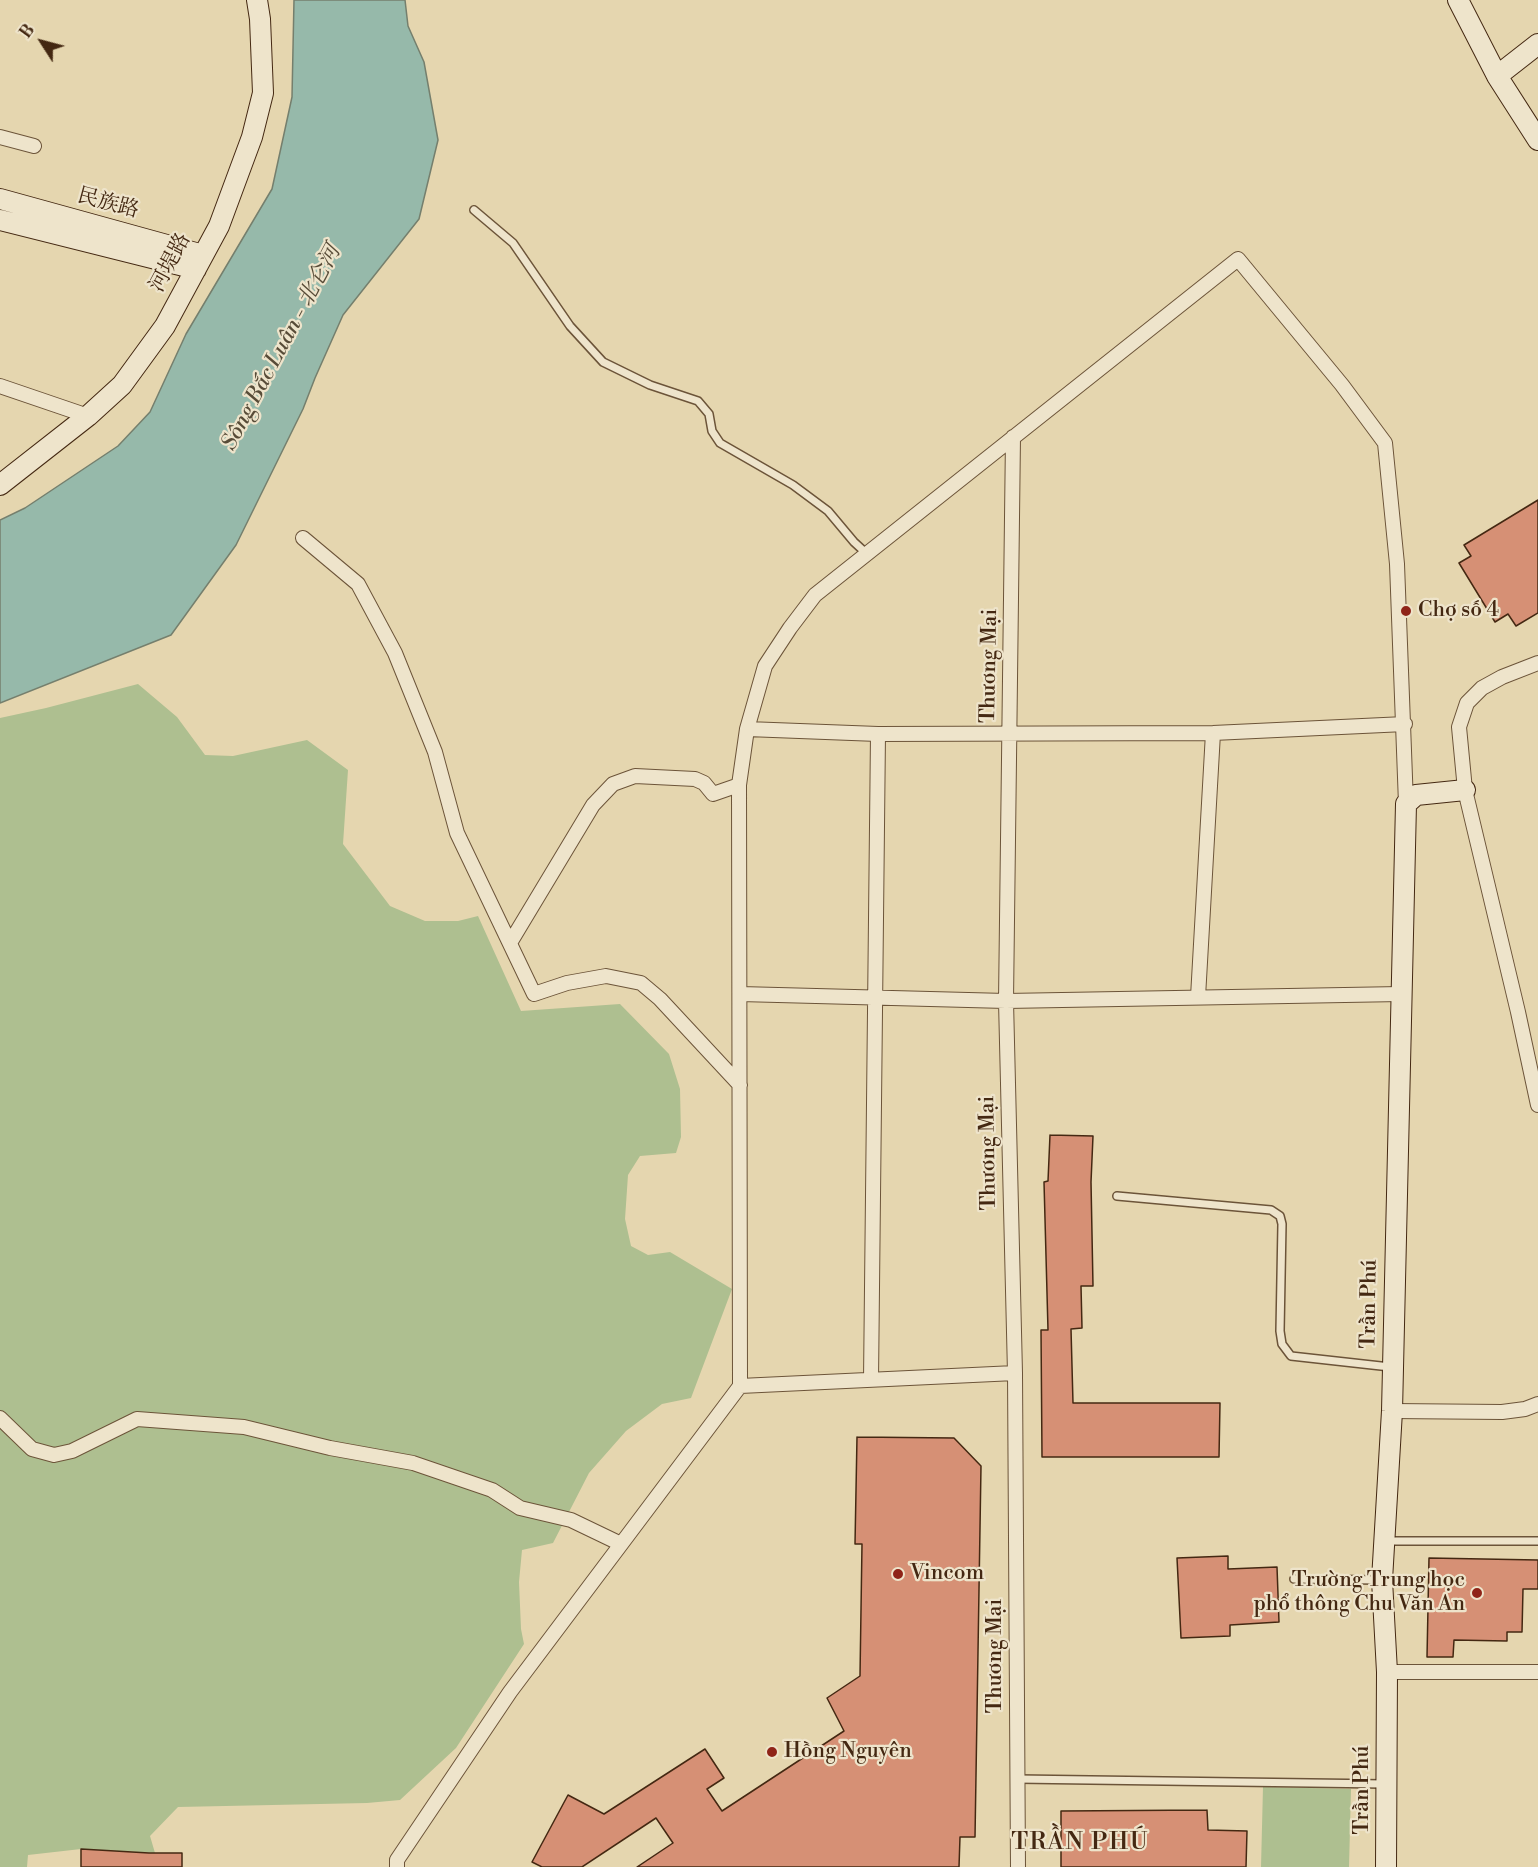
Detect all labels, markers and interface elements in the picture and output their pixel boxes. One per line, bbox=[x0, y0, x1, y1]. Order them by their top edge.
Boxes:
north arrow bbox=[12, 12, 72, 72]
text: B bbox=[16, 21, 39, 42]
street label: 民族路 bbox=[74, 184, 142, 224]
street label: 河堤路 bbox=[145, 229, 197, 297]
water label: Sông Bắc Luân - 北仑河 bbox=[217, 241, 347, 455]
place label: Chợ số 4 bbox=[1418, 598, 1499, 624]
marker: Chợ số 4 bbox=[1399, 604, 1413, 618]
street label: Thương Mại bbox=[976, 609, 1004, 723]
street label: Thương Mại bbox=[975, 1096, 1003, 1210]
street label: Trần Phú bbox=[1357, 1259, 1383, 1349]
place label: Vincom bbox=[910, 1561, 984, 1587]
marker: Vincom bbox=[891, 1567, 905, 1581]
place label: Trường Trung học phổ thông Chu Văn An bbox=[1254, 1568, 1465, 1618]
marker: Trường Trung học phổ thông Chu Văn An bbox=[1470, 1586, 1484, 1600]
street label: Thương Mại bbox=[983, 1599, 1009, 1713]
place label: Hồng Nguyên bbox=[784, 1739, 912, 1765]
marker: Hồng Nguyên bbox=[765, 1745, 779, 1759]
street label: Trần Phú bbox=[1350, 1745, 1376, 1835]
district label: TRẦN PHÚ bbox=[1011, 1829, 1149, 1857]

